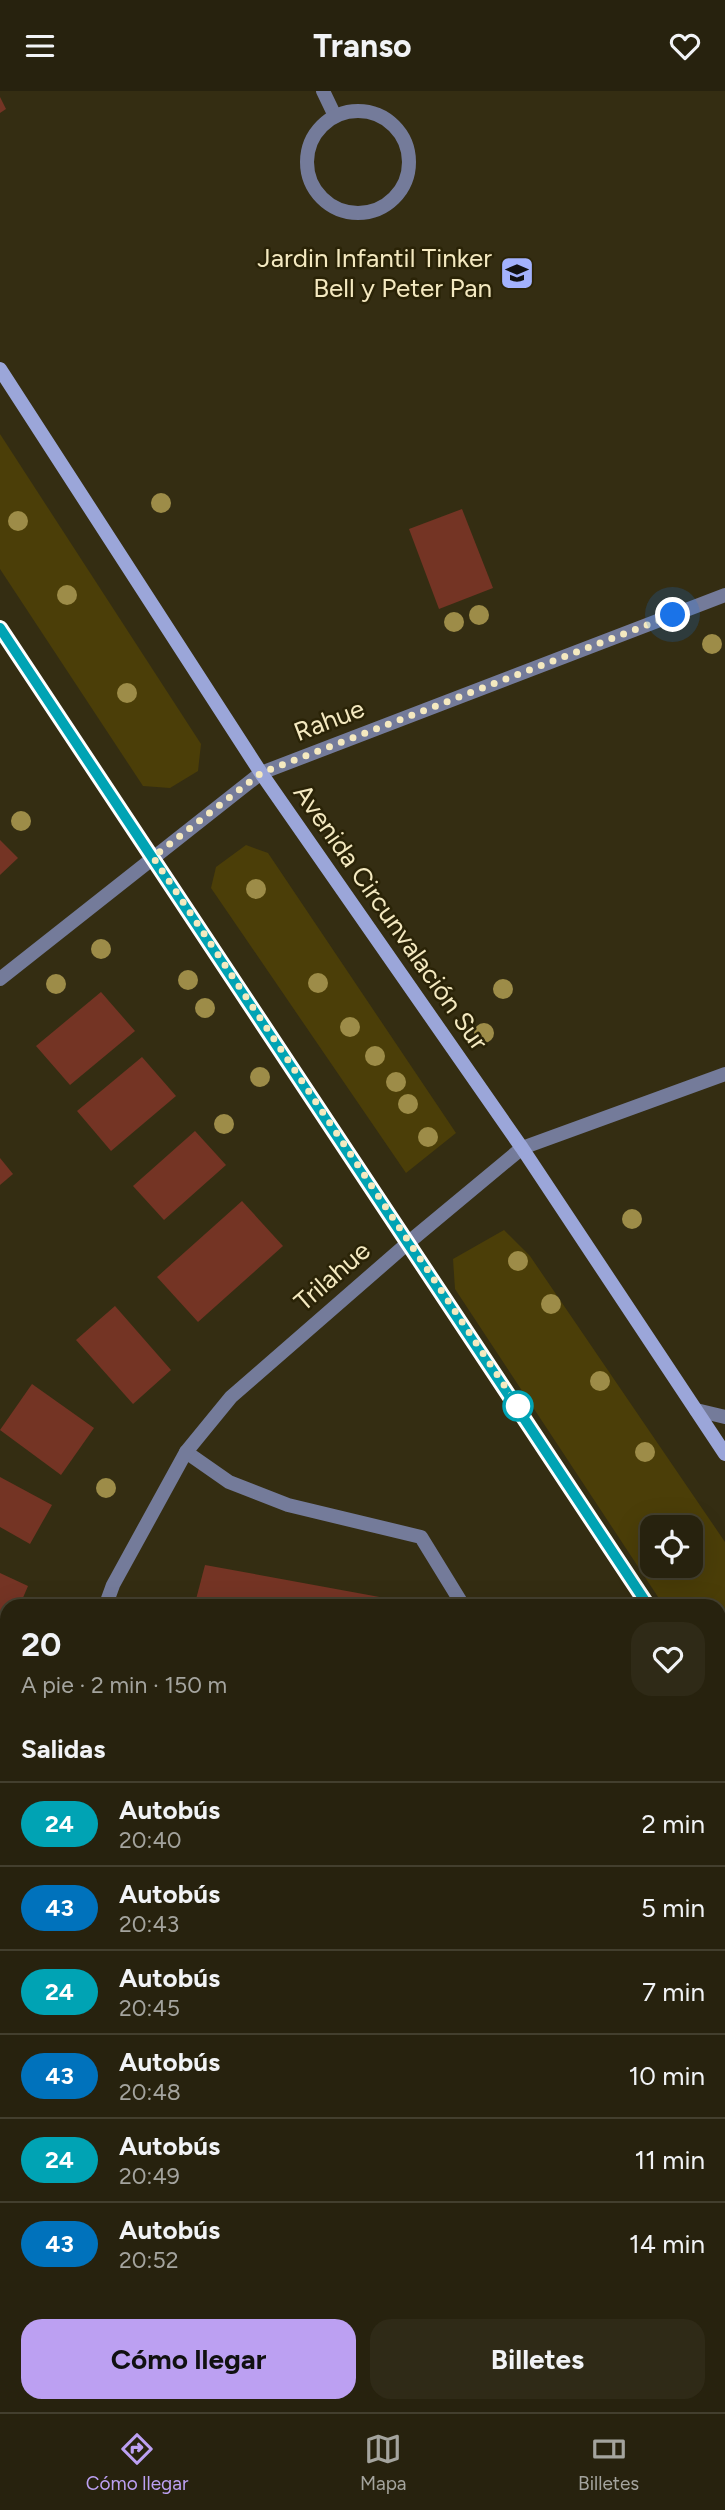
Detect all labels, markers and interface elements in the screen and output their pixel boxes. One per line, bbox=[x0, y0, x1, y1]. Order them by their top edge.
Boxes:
icon: menu bbox=[21, 27, 59, 65]
text: Transo bbox=[313, 27, 412, 65]
icon: heart bbox=[666, 27, 704, 65]
place label: Jardin Infantil Tinker Bell y Peter Pan bbox=[257, 242, 492, 304]
school or university icon: Jardin Infantil Tinker Bell y Peter Pan bbox=[498, 254, 536, 292]
your location bbox=[655, 597, 690, 632]
street label: Rahue bbox=[289, 692, 369, 748]
street label: Avenida Circunvalación Sur bbox=[287, 778, 495, 1056]
street label: Trilahue bbox=[287, 1234, 377, 1318]
unlabelled marker bbox=[503, 1391, 533, 1421]
map controls bbox=[640, 1515, 703, 1578]
button: locate bbox=[640, 1515, 703, 1578]
button: heart bbox=[631, 1622, 705, 1696]
text: 20 bbox=[21, 1625, 62, 1664]
text: A pie · 2 min · 150 m bbox=[21, 1671, 227, 1699]
text: Salidas bbox=[21, 1733, 105, 1765]
text: Autobús bbox=[119, 1794, 220, 1826]
text: 2 min bbox=[641, 1808, 705, 1840]
text: 24 bbox=[45, 1809, 74, 1838]
text: 20:40 bbox=[119, 1826, 181, 1854]
text: Autobús bbox=[119, 1878, 220, 1910]
text: 5 min bbox=[641, 1892, 705, 1924]
text: 43 bbox=[45, 1893, 74, 1922]
text: 20:43 bbox=[119, 1910, 179, 1938]
text: Autobús bbox=[119, 1962, 220, 1994]
text: 7 min bbox=[642, 1976, 705, 2008]
text: 24 bbox=[45, 1977, 74, 2006]
text: 20:45 bbox=[119, 1994, 180, 2022]
text: Autobús bbox=[119, 2046, 220, 2078]
text: 10 min bbox=[629, 2060, 705, 2092]
text: 43 bbox=[45, 2061, 74, 2090]
text: 20:48 bbox=[119, 2078, 181, 2106]
text: Autobús bbox=[119, 2130, 220, 2162]
text: 11 min bbox=[634, 2144, 705, 2176]
text: 24 bbox=[45, 2145, 74, 2174]
text: 20:49 bbox=[119, 2162, 180, 2190]
text: Autobús bbox=[119, 2214, 220, 2246]
text: 14 min bbox=[629, 2228, 705, 2260]
text: 43 bbox=[45, 2229, 74, 2258]
text: 20:52 bbox=[119, 2246, 179, 2274]
button: Cómo llegar bbox=[21, 2319, 356, 2399]
button: Billetes bbox=[370, 2319, 705, 2399]
tab: Cómo llegar bbox=[86, 2430, 188, 2495]
tab: Mapa bbox=[360, 2430, 407, 2495]
tab: Billetes bbox=[578, 2430, 639, 2495]

